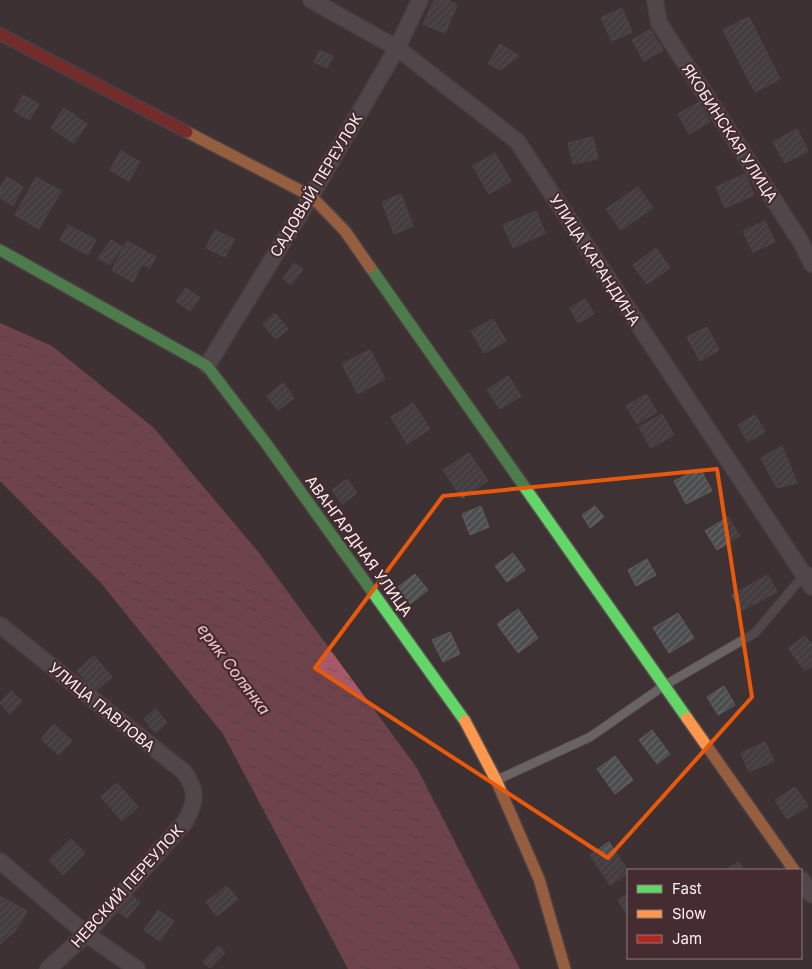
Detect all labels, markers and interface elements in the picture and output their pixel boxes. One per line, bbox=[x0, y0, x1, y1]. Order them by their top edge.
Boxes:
street label: ЯКОБИНСКАЯ УЛИЦА bbox=[678, 60, 782, 206]
street label: САДОВЫЙ ПЕРЕУЛОК bbox=[266, 110, 366, 260]
street label: УЛИЦА КАРАНДИНА bbox=[545, 191, 645, 329]
street label: АВАНГАРДНАЯ УЛИЦА bbox=[301, 472, 417, 620]
water label: ерик Солянка bbox=[193, 619, 275, 719]
street label: УЛИЦА ПАВЛОВА bbox=[45, 658, 159, 756]
street label: НЕВСКИЙ ПЕРЕУЛОК bbox=[67, 821, 187, 951]
legend bbox=[627, 869, 802, 959]
text: Fast bbox=[672, 879, 702, 898]
text: Slow bbox=[672, 904, 706, 923]
text: Jam bbox=[672, 929, 702, 948]

